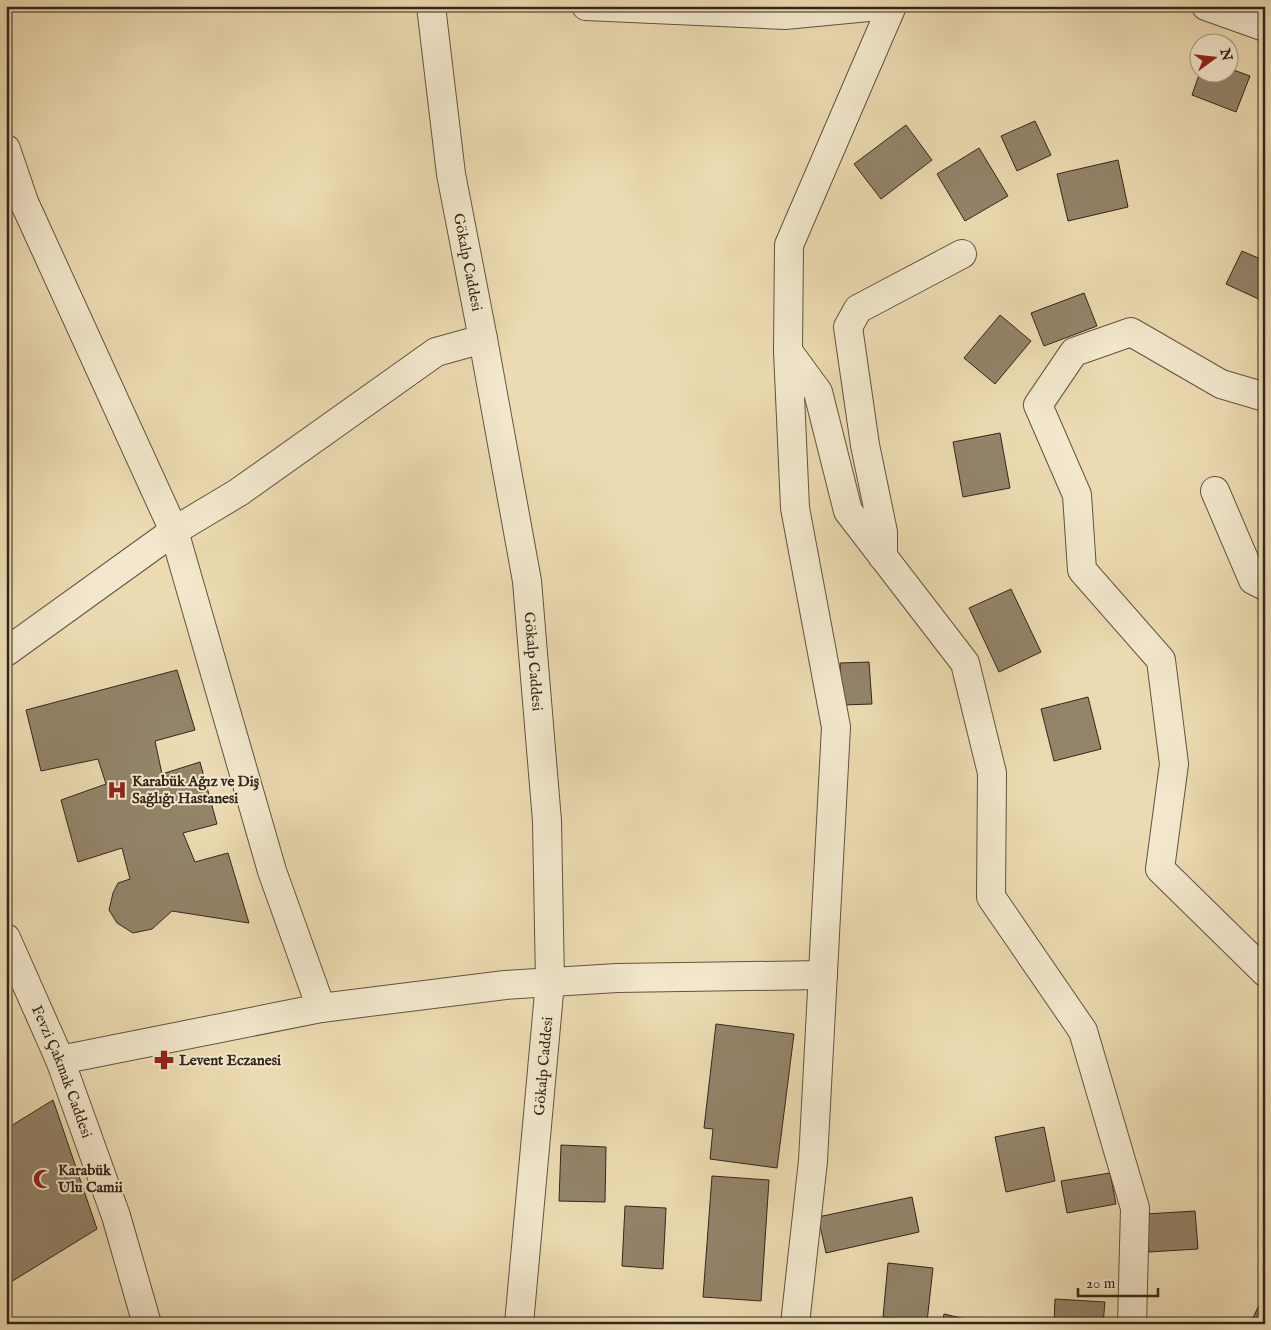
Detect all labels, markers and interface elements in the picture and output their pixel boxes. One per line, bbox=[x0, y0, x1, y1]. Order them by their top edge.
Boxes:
north arrow bbox=[1188, 32, 1238, 82]
text: N bbox=[1215, 46, 1236, 63]
street label: Gökalp Caddesi bbox=[449, 212, 486, 313]
street label: Gökalp Caddesi bbox=[520, 611, 547, 712]
place label: Karabük Ağız ve Diş Sağlığı Hastanesi bbox=[132, 772, 260, 808]
hospital icon: Karabük Ağız ve Diş Sağlığı Hastanesi bbox=[106, 779, 128, 801]
street label: Fevzi Çakmak Caddesi bbox=[27, 1002, 96, 1141]
street label: Gökalp Caddesi bbox=[530, 1016, 557, 1116]
pharmacy icon: Levent Eczanesi bbox=[153, 1049, 175, 1071]
place label: Levent Eczanesi bbox=[179, 1051, 281, 1070]
place label: Karabük Ulu Camii bbox=[57, 1161, 123, 1197]
mosque icon: Karabük Ulu Camii bbox=[32, 1168, 54, 1190]
scale bar bbox=[1078, 1265, 1158, 1297]
text: 20 m bbox=[1086, 1274, 1116, 1293]

